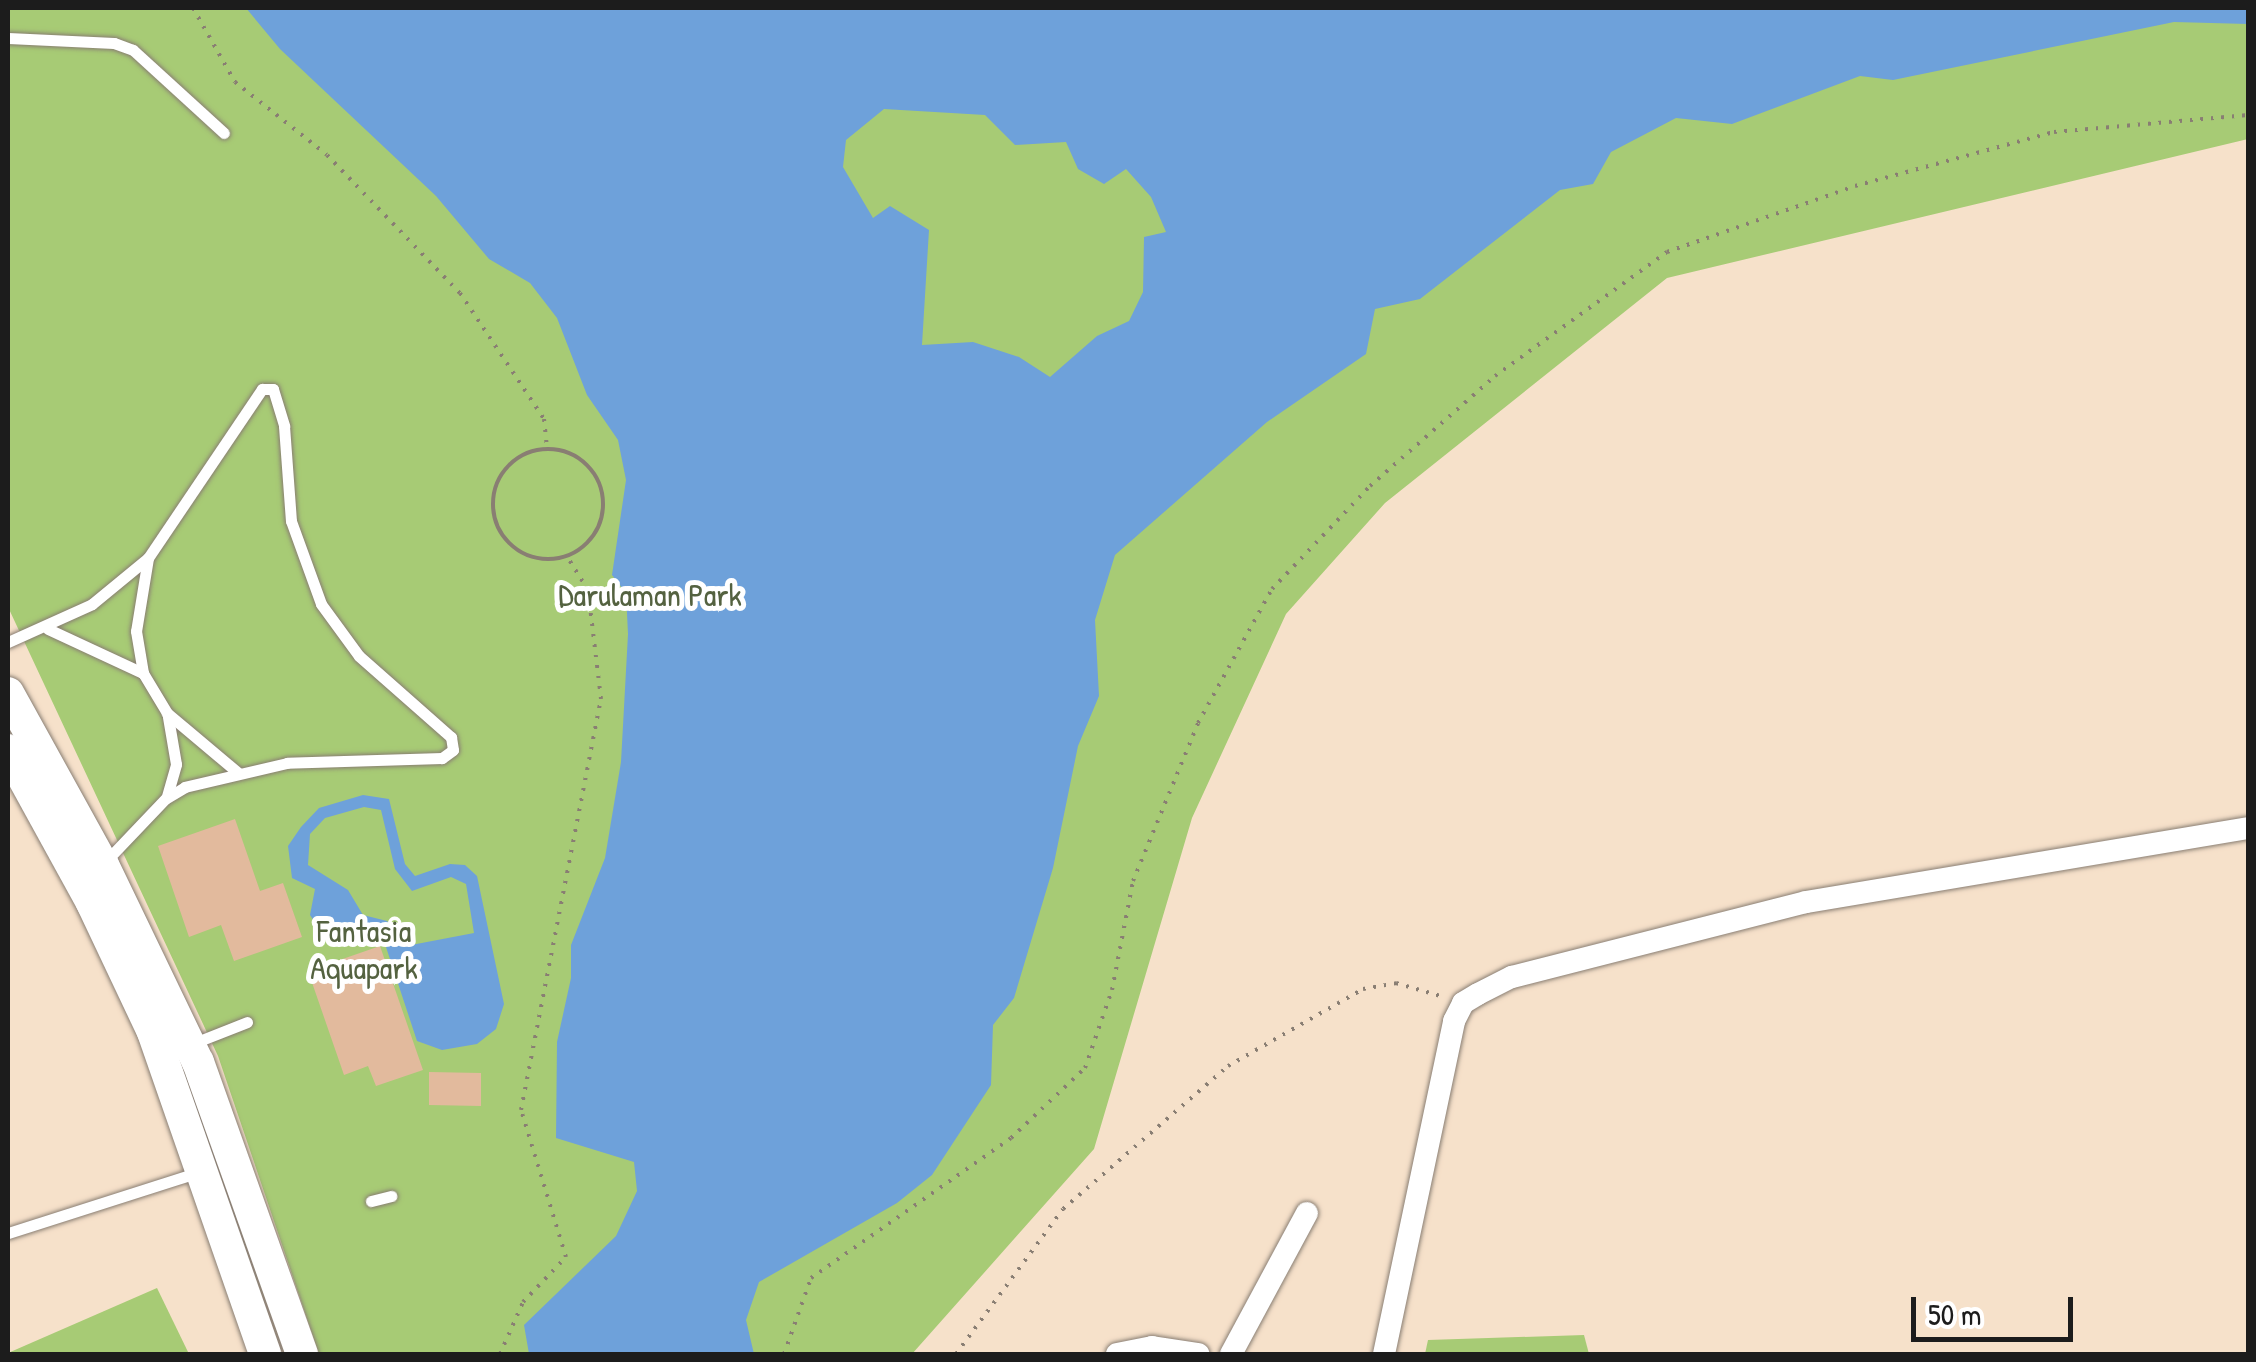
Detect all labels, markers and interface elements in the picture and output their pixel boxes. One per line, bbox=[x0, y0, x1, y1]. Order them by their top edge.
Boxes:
park label: Darulaman Park bbox=[558, 576, 742, 614]
park label: Fantasia Aquapark bbox=[310, 913, 418, 988]
scale bar bbox=[1916, 1277, 2078, 1339]
text: 50 m bbox=[1928, 1294, 1981, 1334]

